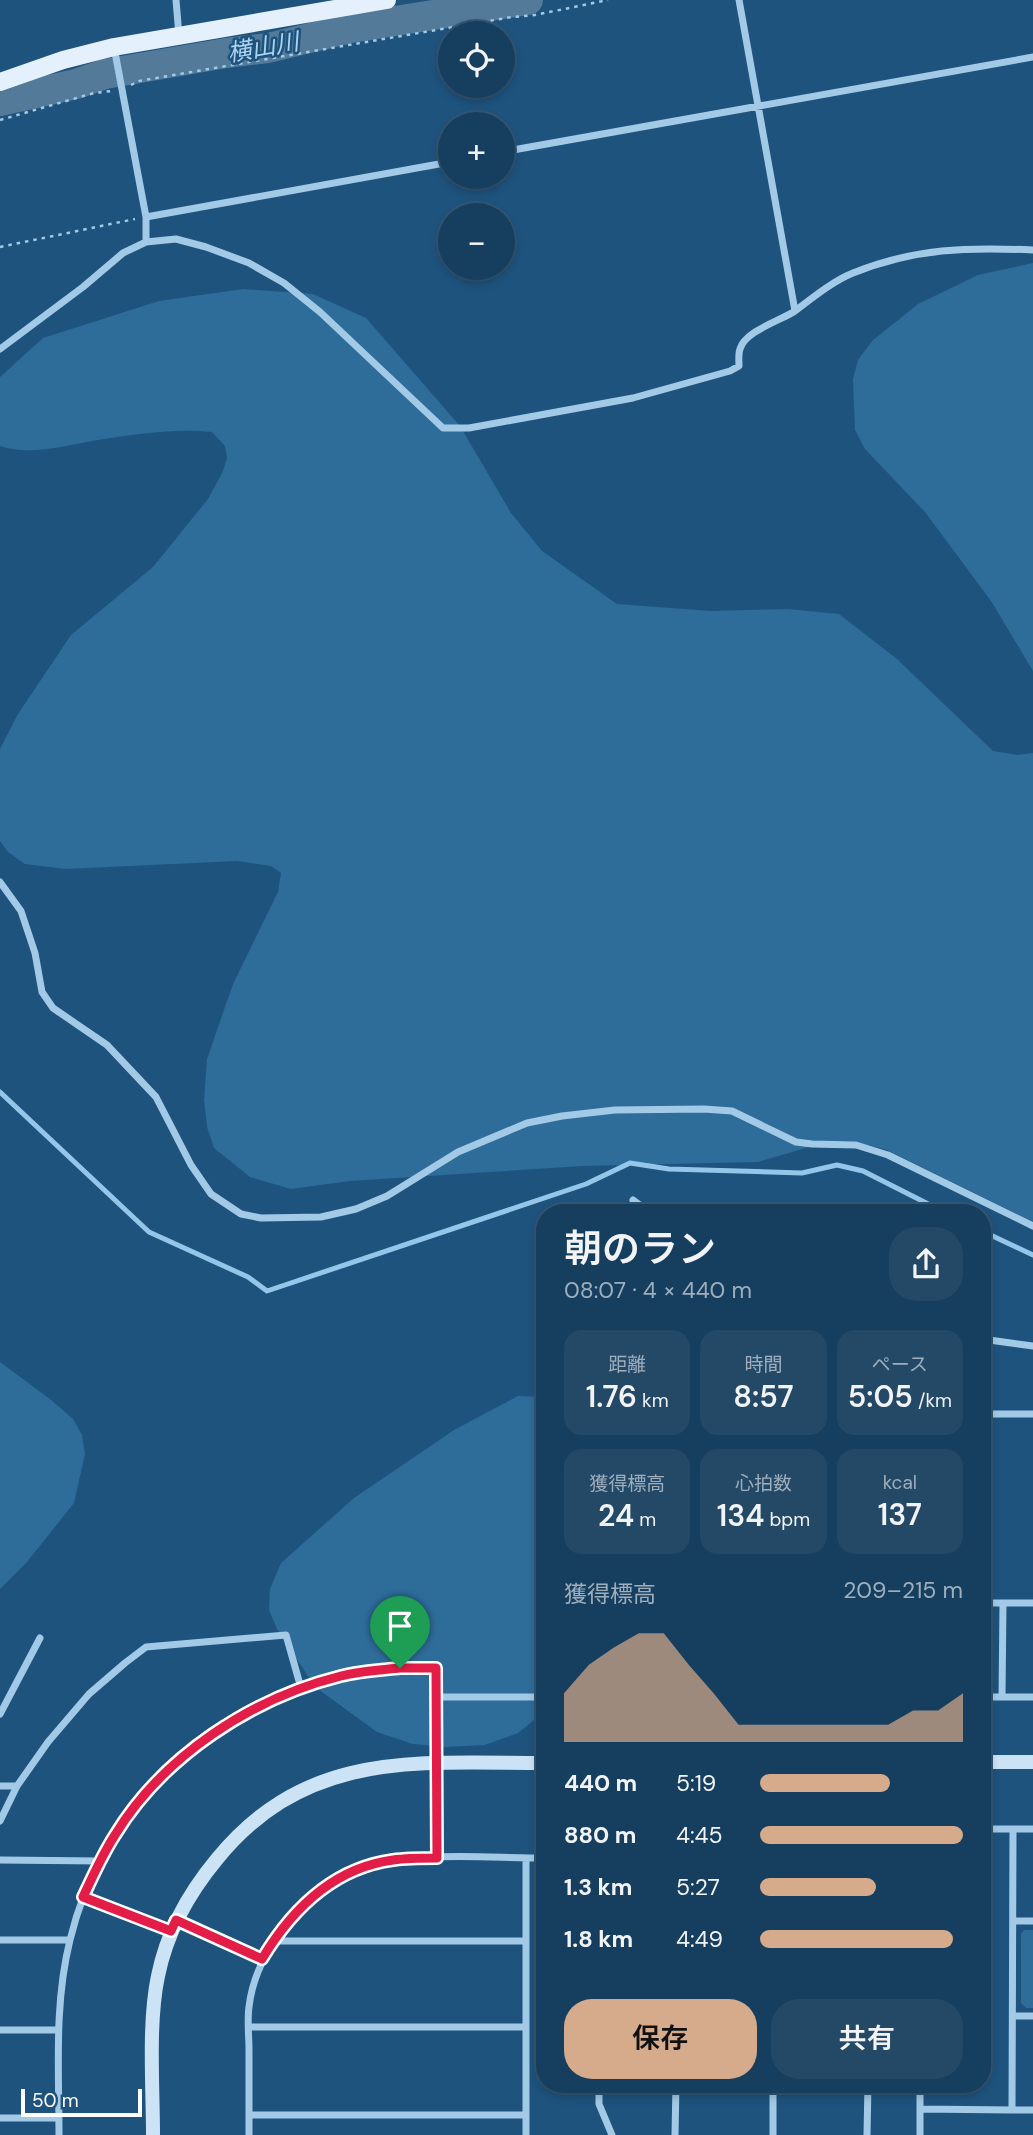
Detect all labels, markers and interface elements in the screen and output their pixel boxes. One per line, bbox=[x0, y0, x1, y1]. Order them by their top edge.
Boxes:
map controls bbox=[438, 21, 515, 280]
button: locate bbox=[438, 21, 515, 98]
water label: 横山川 bbox=[225, 25, 304, 69]
button: + bbox=[438, 112, 515, 189]
button: − bbox=[438, 203, 515, 280]
text: 朝のラン bbox=[564, 1224, 716, 1274]
button: share bbox=[889, 1227, 963, 1301]
text: 08:07 · 4 × 440 m bbox=[564, 1275, 752, 1305]
text: 距離 bbox=[608, 1352, 646, 1377]
text: 時間 bbox=[744, 1352, 783, 1377]
text: ペース bbox=[872, 1352, 928, 1377]
text: 1.76 bbox=[586, 1377, 637, 1416]
text: 8:57 bbox=[733, 1377, 794, 1416]
text: 5:05 bbox=[848, 1377, 913, 1416]
text: km bbox=[637, 1388, 669, 1413]
text: /km bbox=[913, 1388, 952, 1413]
text: kcal bbox=[883, 1470, 917, 1495]
text: 獲得標高 bbox=[589, 1471, 665, 1496]
text: 心拍数 bbox=[735, 1471, 792, 1496]
text: 137 bbox=[878, 1495, 922, 1534]
text: 24 bbox=[598, 1496, 634, 1535]
text: 134 bbox=[717, 1496, 764, 1535]
text: m bbox=[634, 1507, 656, 1532]
text: bpm bbox=[764, 1507, 810, 1532]
text: 209–215 m bbox=[843, 1575, 963, 1605]
text: 獲得標高 bbox=[564, 1579, 656, 1609]
pin bbox=[370, 1596, 430, 1668]
icon: arrive bbox=[381, 1607, 419, 1645]
text: 440 m bbox=[564, 1768, 637, 1798]
text: 5:19 bbox=[676, 1768, 716, 1798]
text: 880 m bbox=[564, 1820, 636, 1850]
text: 4:45 bbox=[676, 1820, 723, 1850]
text: 1.3 km bbox=[564, 1872, 632, 1902]
text: 5:27 bbox=[676, 1872, 720, 1902]
text: 1.8 km bbox=[564, 1924, 633, 1954]
text: 4:49 bbox=[676, 1924, 723, 1954]
button: 保存 bbox=[564, 1999, 757, 2079]
button: 共有 bbox=[771, 1999, 963, 2079]
scale bar bbox=[21, 2086, 142, 2118]
text: 50 m bbox=[32, 2088, 79, 2113]

